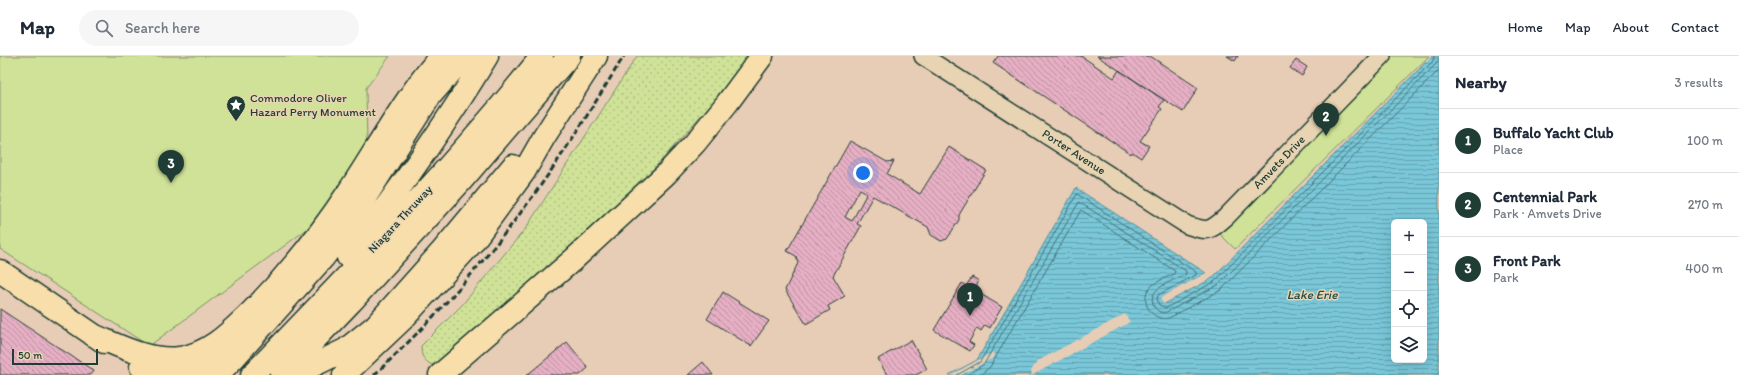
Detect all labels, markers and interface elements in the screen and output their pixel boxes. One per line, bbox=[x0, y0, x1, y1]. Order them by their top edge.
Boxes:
search box bbox=[79, 10, 359, 46]
text: Map bbox=[20, 16, 55, 39]
icon: search bbox=[93, 17, 115, 39]
text: Search here bbox=[125, 19, 200, 37]
text: Home bbox=[1508, 19, 1543, 36]
text: Map bbox=[1565, 19, 1591, 36]
text: About bbox=[1613, 19, 1649, 36]
text: Contact bbox=[1671, 19, 1719, 36]
text: Nearby bbox=[1455, 72, 1507, 92]
text: 3 results bbox=[1674, 75, 1723, 90]
place label: Commodore Oliver Hazard Perry Monument bbox=[250, 91, 376, 119]
place icon: Commodore Oliver Hazard Perry Monument bbox=[225, 94, 247, 122]
pin: 2 bbox=[1313, 103, 1339, 136]
text: Buffalo Yacht Club bbox=[1493, 124, 1614, 142]
street label: Porter Avenue bbox=[1040, 126, 1109, 178]
street label: Amvets Drive bbox=[1250, 132, 1308, 191]
text: 1 bbox=[1465, 133, 1471, 148]
text: 100 m bbox=[1687, 133, 1723, 148]
text: Place bbox=[1493, 142, 1523, 157]
pin: 3 bbox=[158, 150, 184, 183]
your location bbox=[853, 163, 873, 183]
street label: Niagara Thruway bbox=[365, 182, 435, 256]
text: Centennial Park bbox=[1493, 188, 1597, 206]
text: 2 bbox=[1465, 197, 1471, 212]
text: 270 m bbox=[1688, 197, 1723, 212]
text: Park · Amvets Drive bbox=[1493, 206, 1602, 221]
map controls bbox=[1391, 219, 1427, 363]
button: + bbox=[1391, 219, 1427, 255]
text: Front Park bbox=[1493, 252, 1561, 270]
button: − bbox=[1391, 255, 1427, 291]
text: 3 bbox=[1464, 261, 1472, 276]
text: 400 m bbox=[1685, 261, 1723, 276]
text: Park bbox=[1493, 270, 1519, 285]
pin: 1 bbox=[957, 283, 983, 316]
water label: Lake Erie bbox=[1287, 287, 1338, 302]
button: locate bbox=[1391, 291, 1427, 327]
button: layers bbox=[1391, 327, 1427, 363]
scale bar bbox=[12, 347, 98, 366]
text: 50 m bbox=[18, 349, 42, 362]

